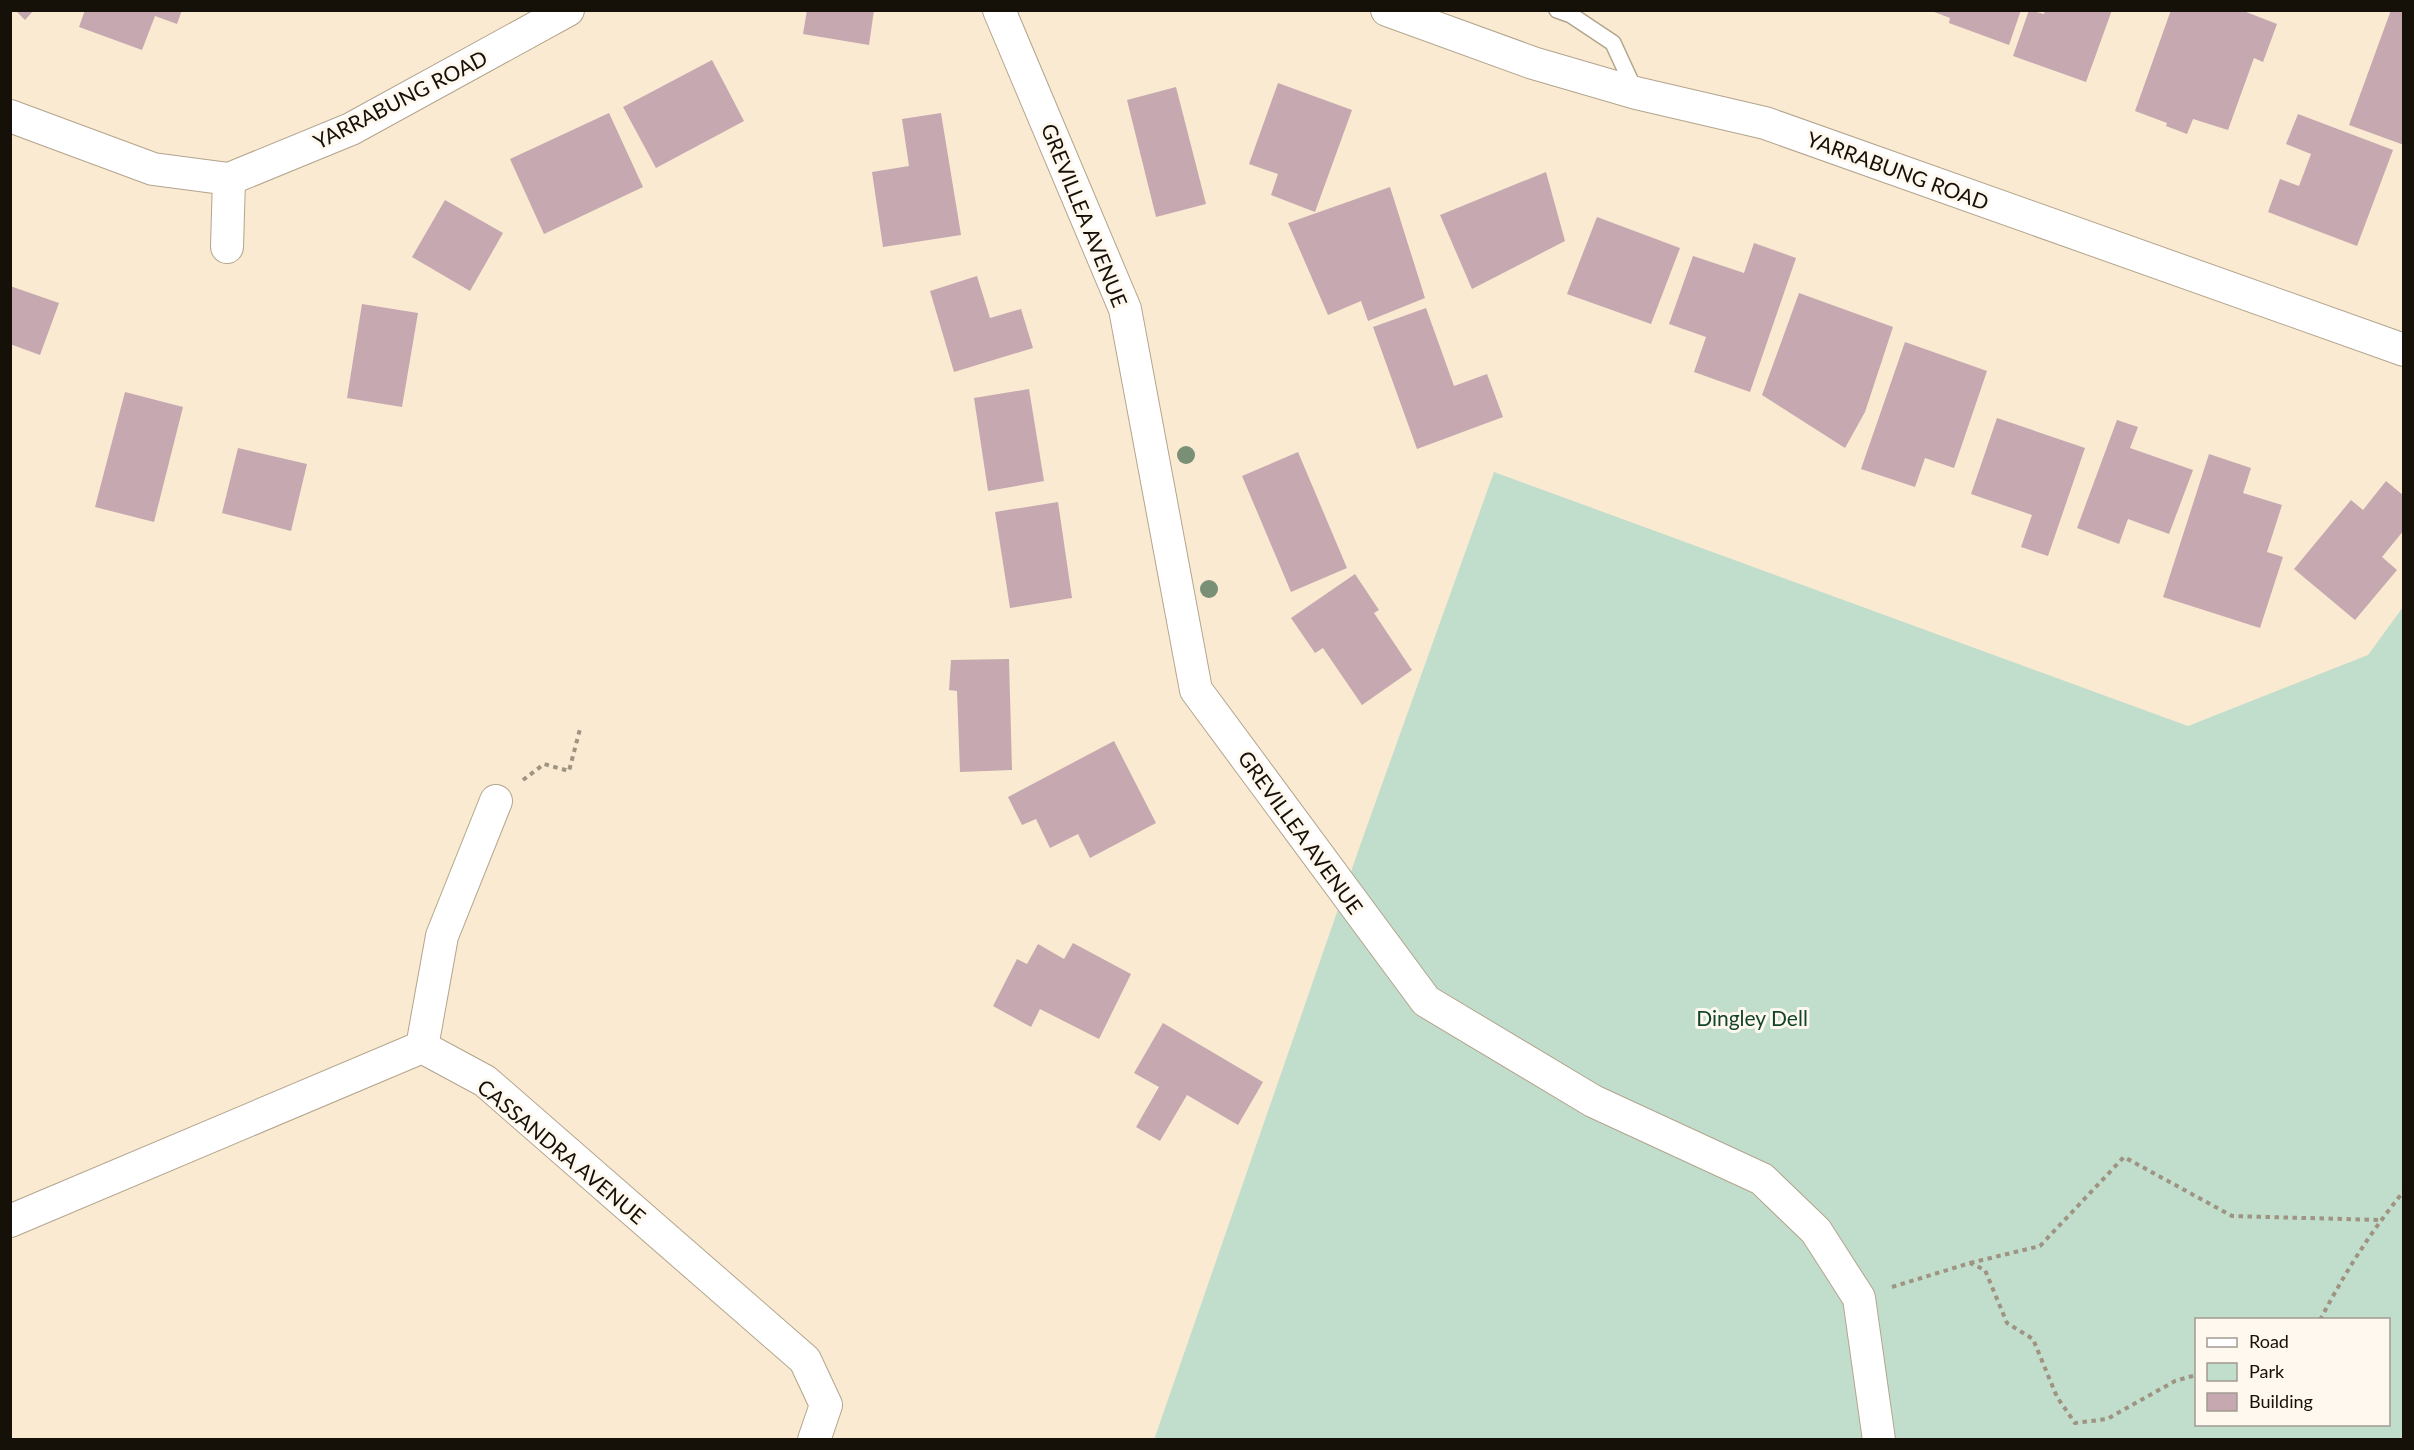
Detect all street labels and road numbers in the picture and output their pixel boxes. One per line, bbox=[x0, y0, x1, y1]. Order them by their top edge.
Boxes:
street label: YARRABUNG ROAD bbox=[309, 44, 491, 154]
street label: GREVILLEA AVENUE bbox=[1037, 120, 1133, 310]
street label: YARRABUNG ROAD bbox=[1804, 125, 1992, 215]
street label: GREVILLEA AVENUE bbox=[1233, 746, 1369, 918]
street label: CASSANDRA AVENUE bbox=[473, 1073, 651, 1229]

